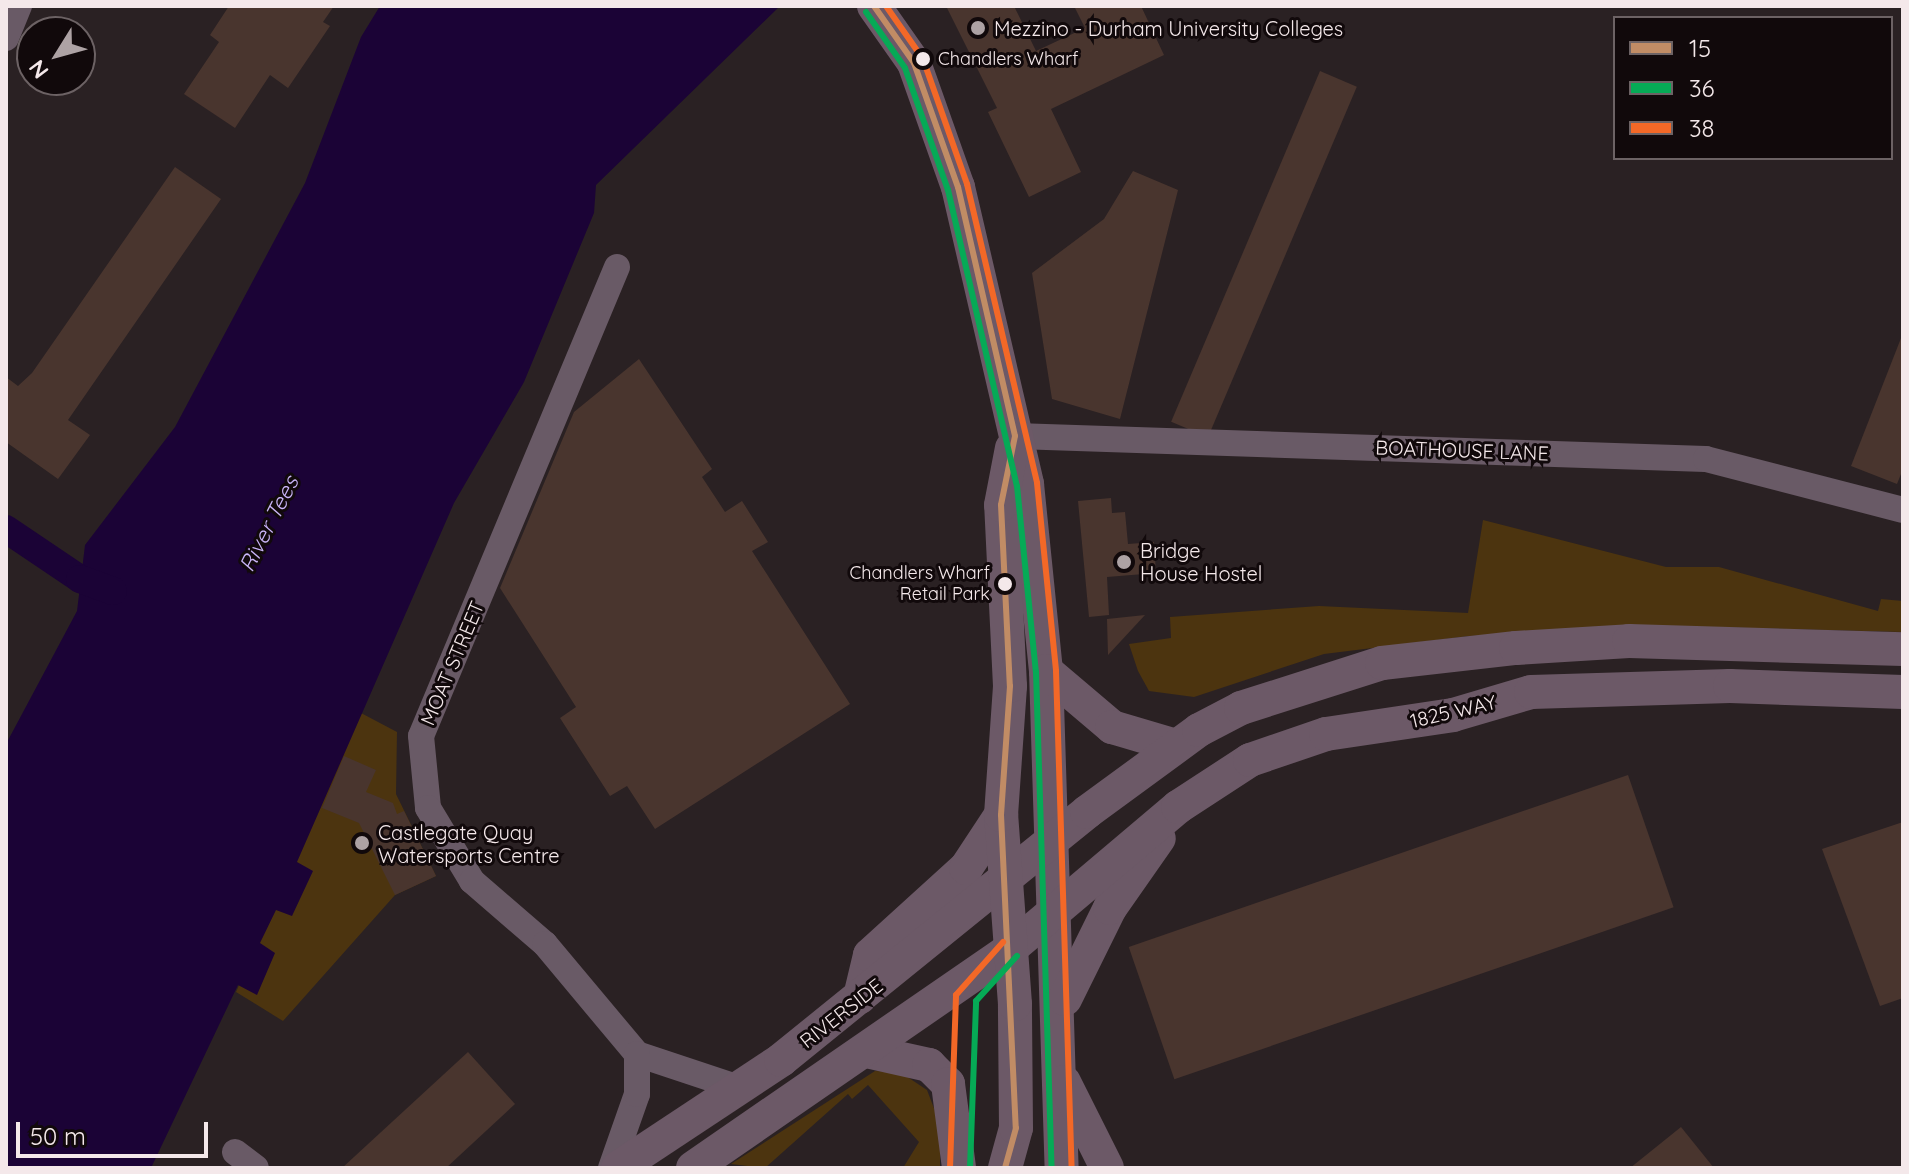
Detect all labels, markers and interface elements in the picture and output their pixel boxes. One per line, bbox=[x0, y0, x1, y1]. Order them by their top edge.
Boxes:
north arrow bbox=[16, 16, 96, 96]
place label: Mezzino - Durham University Colleges bbox=[994, 16, 1343, 40]
legend bbox=[1613, 16, 1893, 160]
marker: Mezzino - Durham University Colleges bbox=[969, 19, 987, 37]
text: 15 bbox=[1689, 33, 1711, 63]
place label: Chandlers Wharf bbox=[938, 48, 1079, 70]
marker: Chandlers Wharf bbox=[915, 51, 931, 67]
text: N bbox=[22, 54, 54, 84]
text: 36 bbox=[1689, 73, 1715, 103]
text: 38 bbox=[1689, 113, 1715, 143]
street label: BOATHOUSE LANE bbox=[1375, 435, 1549, 465]
water label: River Tees bbox=[234, 472, 304, 576]
place label: Bridge House Hostel bbox=[1140, 538, 1262, 585]
marker: Bridge House Hostel bbox=[1115, 553, 1133, 571]
place label: Chandlers Wharf Retail Park bbox=[849, 563, 990, 606]
marker: Chandlers Wharf Retail Park bbox=[997, 576, 1013, 592]
street label: MOAT STREET bbox=[415, 597, 489, 729]
street label: 1825 WAY bbox=[1408, 689, 1498, 733]
place label: Castlegate Quay Watersports Centre bbox=[378, 820, 559, 867]
marker: Castlegate Quay Watersports Centre bbox=[353, 834, 371, 852]
street label: RIVERSIDE bbox=[795, 973, 887, 1053]
scale bar bbox=[20, 1106, 212, 1156]
text: 50 m bbox=[30, 1121, 86, 1151]

